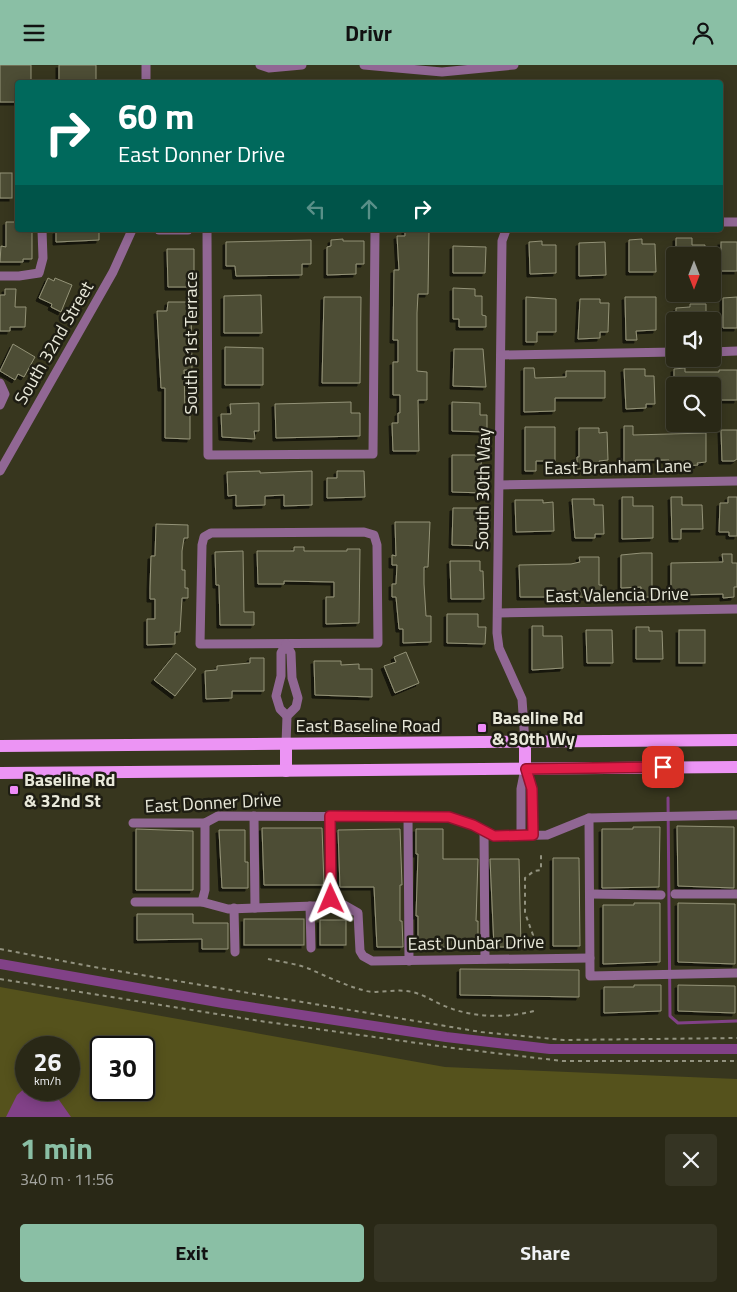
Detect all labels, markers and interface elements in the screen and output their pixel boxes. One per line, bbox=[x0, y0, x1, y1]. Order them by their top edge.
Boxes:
text: Drivr bbox=[345, 16, 392, 50]
icon: menu bbox=[20, 19, 48, 47]
icon: person bbox=[689, 19, 717, 47]
text: 60 m bbox=[118, 89, 194, 143]
icon: right bbox=[35, 100, 100, 165]
text: East Donner Drive bbox=[118, 137, 285, 171]
icon: left bbox=[302, 195, 330, 223]
icon: ahead bbox=[355, 195, 383, 223]
icon: right bbox=[408, 195, 436, 223]
north arrow bbox=[666, 247, 721, 303]
map controls bbox=[666, 247, 721, 432]
street label: South 31st Terrace bbox=[177, 272, 204, 414]
street label: South 32nd Street bbox=[7, 275, 100, 409]
button: sound bbox=[666, 312, 721, 367]
button: search bbox=[666, 377, 721, 432]
street label: South 30th Way bbox=[468, 427, 497, 550]
street label: East Branham Lane bbox=[544, 452, 692, 481]
street label: East Valencia Drive bbox=[545, 580, 689, 609]
place label: Baseline Rd & 30th Wy bbox=[492, 704, 583, 752]
street label: East Baseline Road bbox=[296, 712, 440, 739]
marker: Baseline Rd & 30th Wy bbox=[476, 722, 488, 734]
pin bbox=[642, 746, 684, 788]
icon: arrive bbox=[649, 753, 677, 781]
place label: Baseline Rd & 32nd St bbox=[24, 766, 115, 814]
marker: Baseline Rd & 32nd St bbox=[8, 784, 20, 796]
street label: East Donner Drive bbox=[144, 785, 282, 820]
position arrow bbox=[304, 872, 356, 924]
street label: East Dunbar Drive bbox=[408, 928, 544, 957]
speed limit sign: 30 bbox=[90, 1036, 155, 1101]
text: 26 bbox=[33, 1043, 62, 1081]
text: km/h bbox=[34, 1071, 61, 1090]
text: 1 min bbox=[20, 1125, 93, 1171]
button: close bbox=[665, 1134, 717, 1186]
text: 340 m · 11:56 bbox=[20, 1167, 114, 1191]
button: Exit bbox=[20, 1224, 364, 1282]
button: Share bbox=[374, 1224, 717, 1282]

